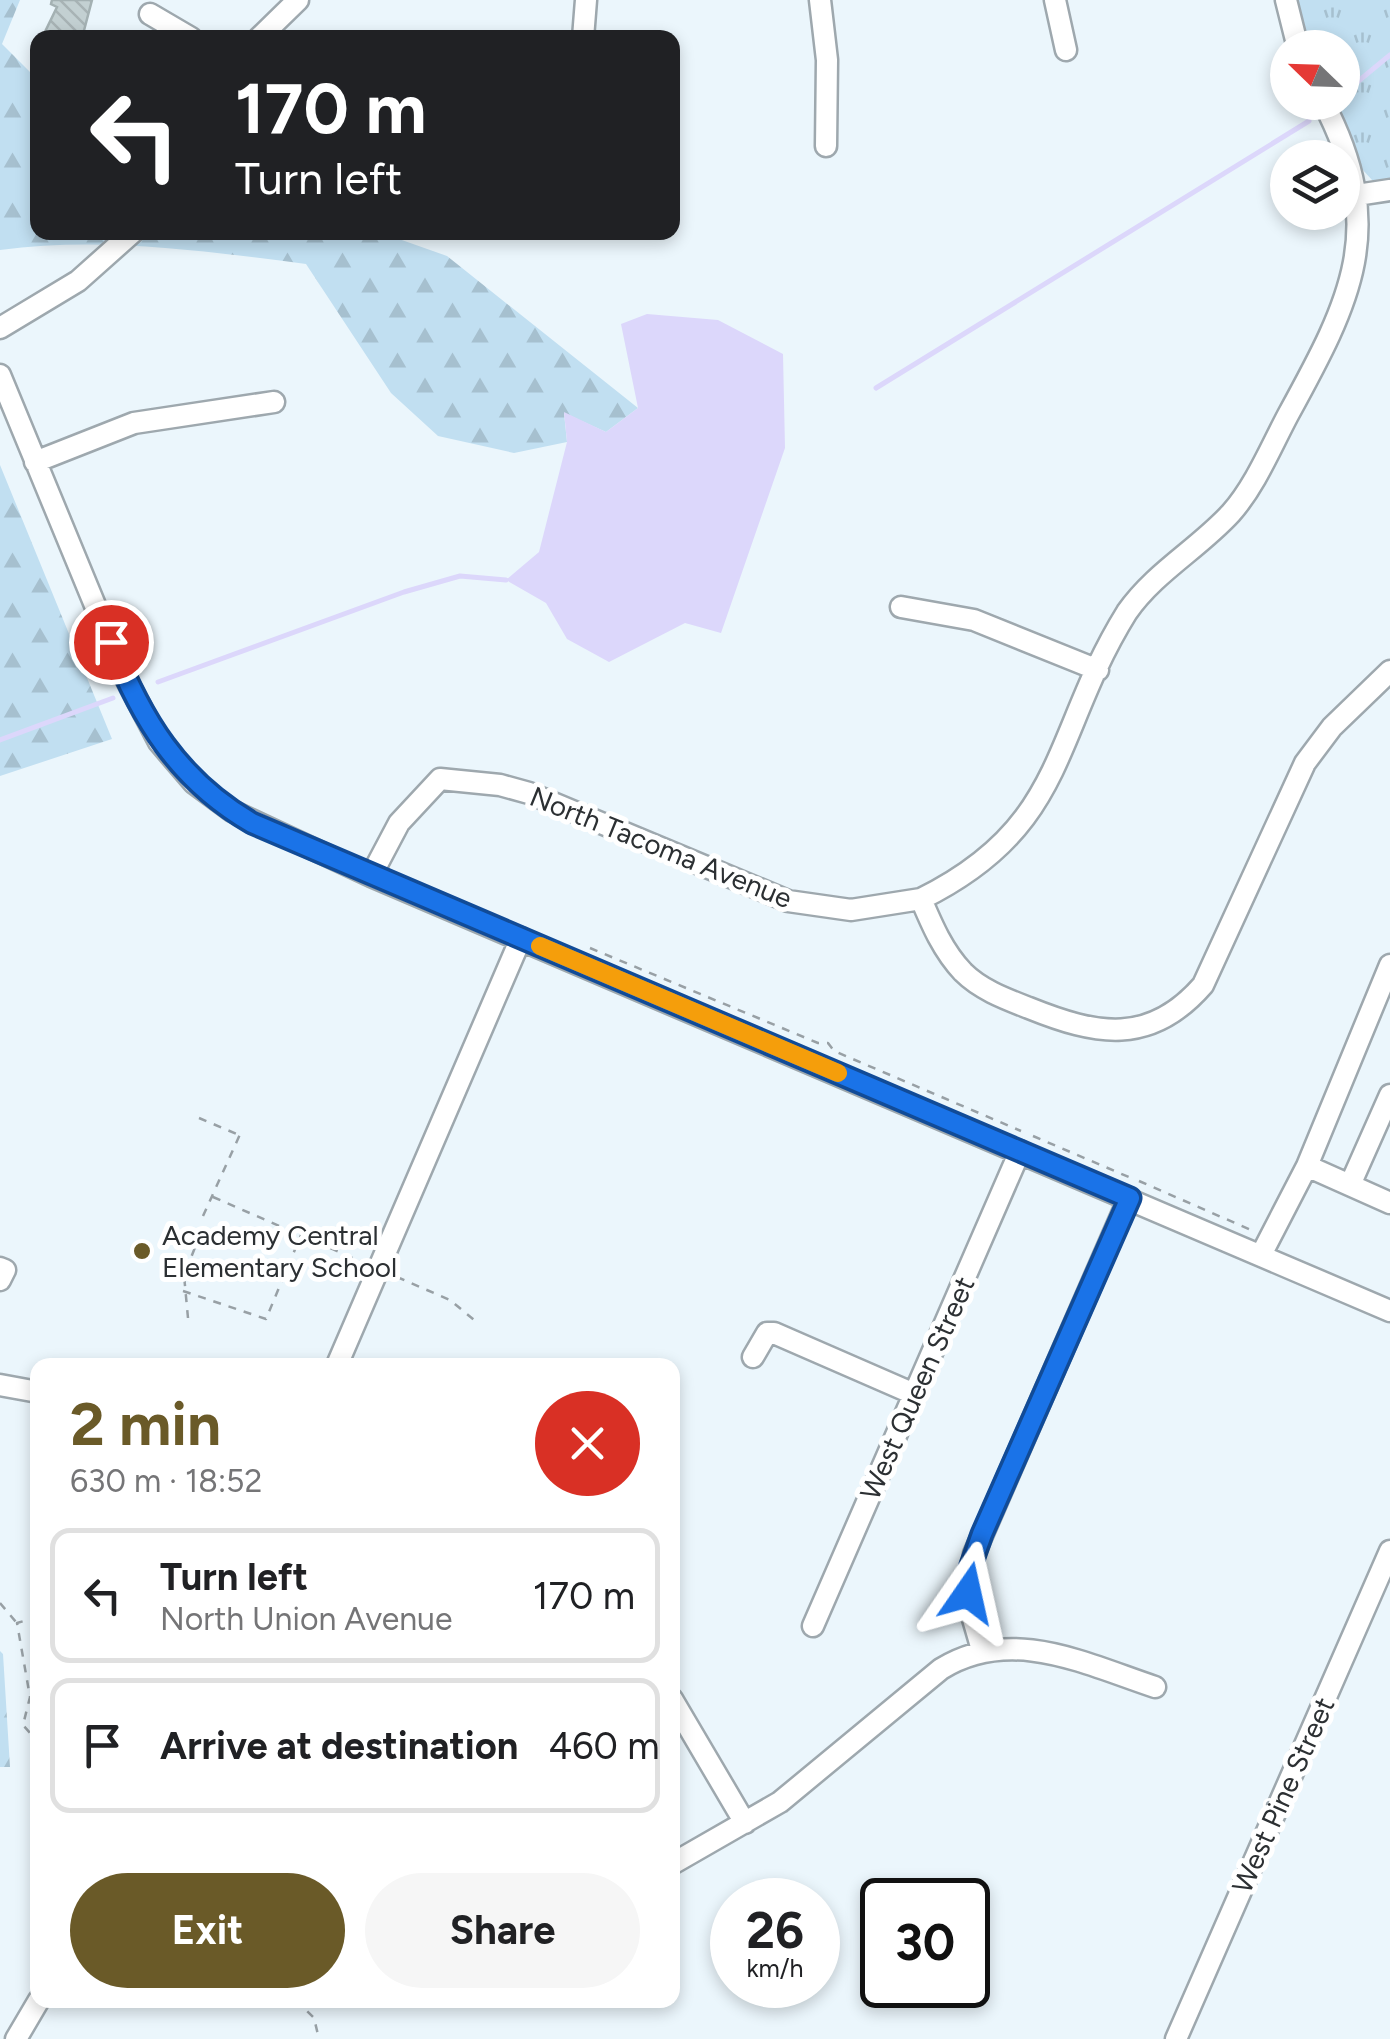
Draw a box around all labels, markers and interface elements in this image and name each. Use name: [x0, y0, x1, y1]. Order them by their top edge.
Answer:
north arrow: [1270, 30, 1360, 120]
map controls: [1270, 30, 1360, 230]
text: 170 m: [235, 66, 427, 151]
icon: left: [70, 70, 200, 200]
button: layers: [1270, 140, 1360, 230]
text: Turn left: [235, 151, 402, 205]
pin: [69, 600, 154, 685]
icon: arrive: [84, 615, 139, 670]
street label: North Tacoma Avenue: [525, 779, 797, 915]
place label: Academy Central Elementary School: [162, 1218, 397, 1284]
marker: Academy Central Elementary School: [131, 1240, 153, 1262]
street label: West Queen Street: [853, 1271, 981, 1505]
text: 2 min: [70, 1388, 221, 1460]
button: close: [535, 1391, 640, 1496]
text: 630 m · 18:52: [70, 1462, 262, 1500]
position arrow: [916, 1541, 1020, 1645]
text: Turn left: [160, 1554, 308, 1600]
icon: left: [75, 1568, 130, 1623]
text: 170 m: [533, 1573, 635, 1619]
text: North Union Avenue: [160, 1600, 452, 1638]
street label: West Pine Street: [1225, 1692, 1341, 1898]
icon: arrive: [75, 1718, 130, 1773]
text: Arrive at destination: [160, 1723, 518, 1769]
text: 460 m: [548, 1723, 660, 1769]
button: Exit: [70, 1873, 345, 1988]
button: Share: [365, 1873, 640, 1988]
speed limit sign: 30: [860, 1878, 990, 2008]
text: 26: [746, 1900, 804, 1961]
text: km/h: [746, 1953, 804, 1983]

